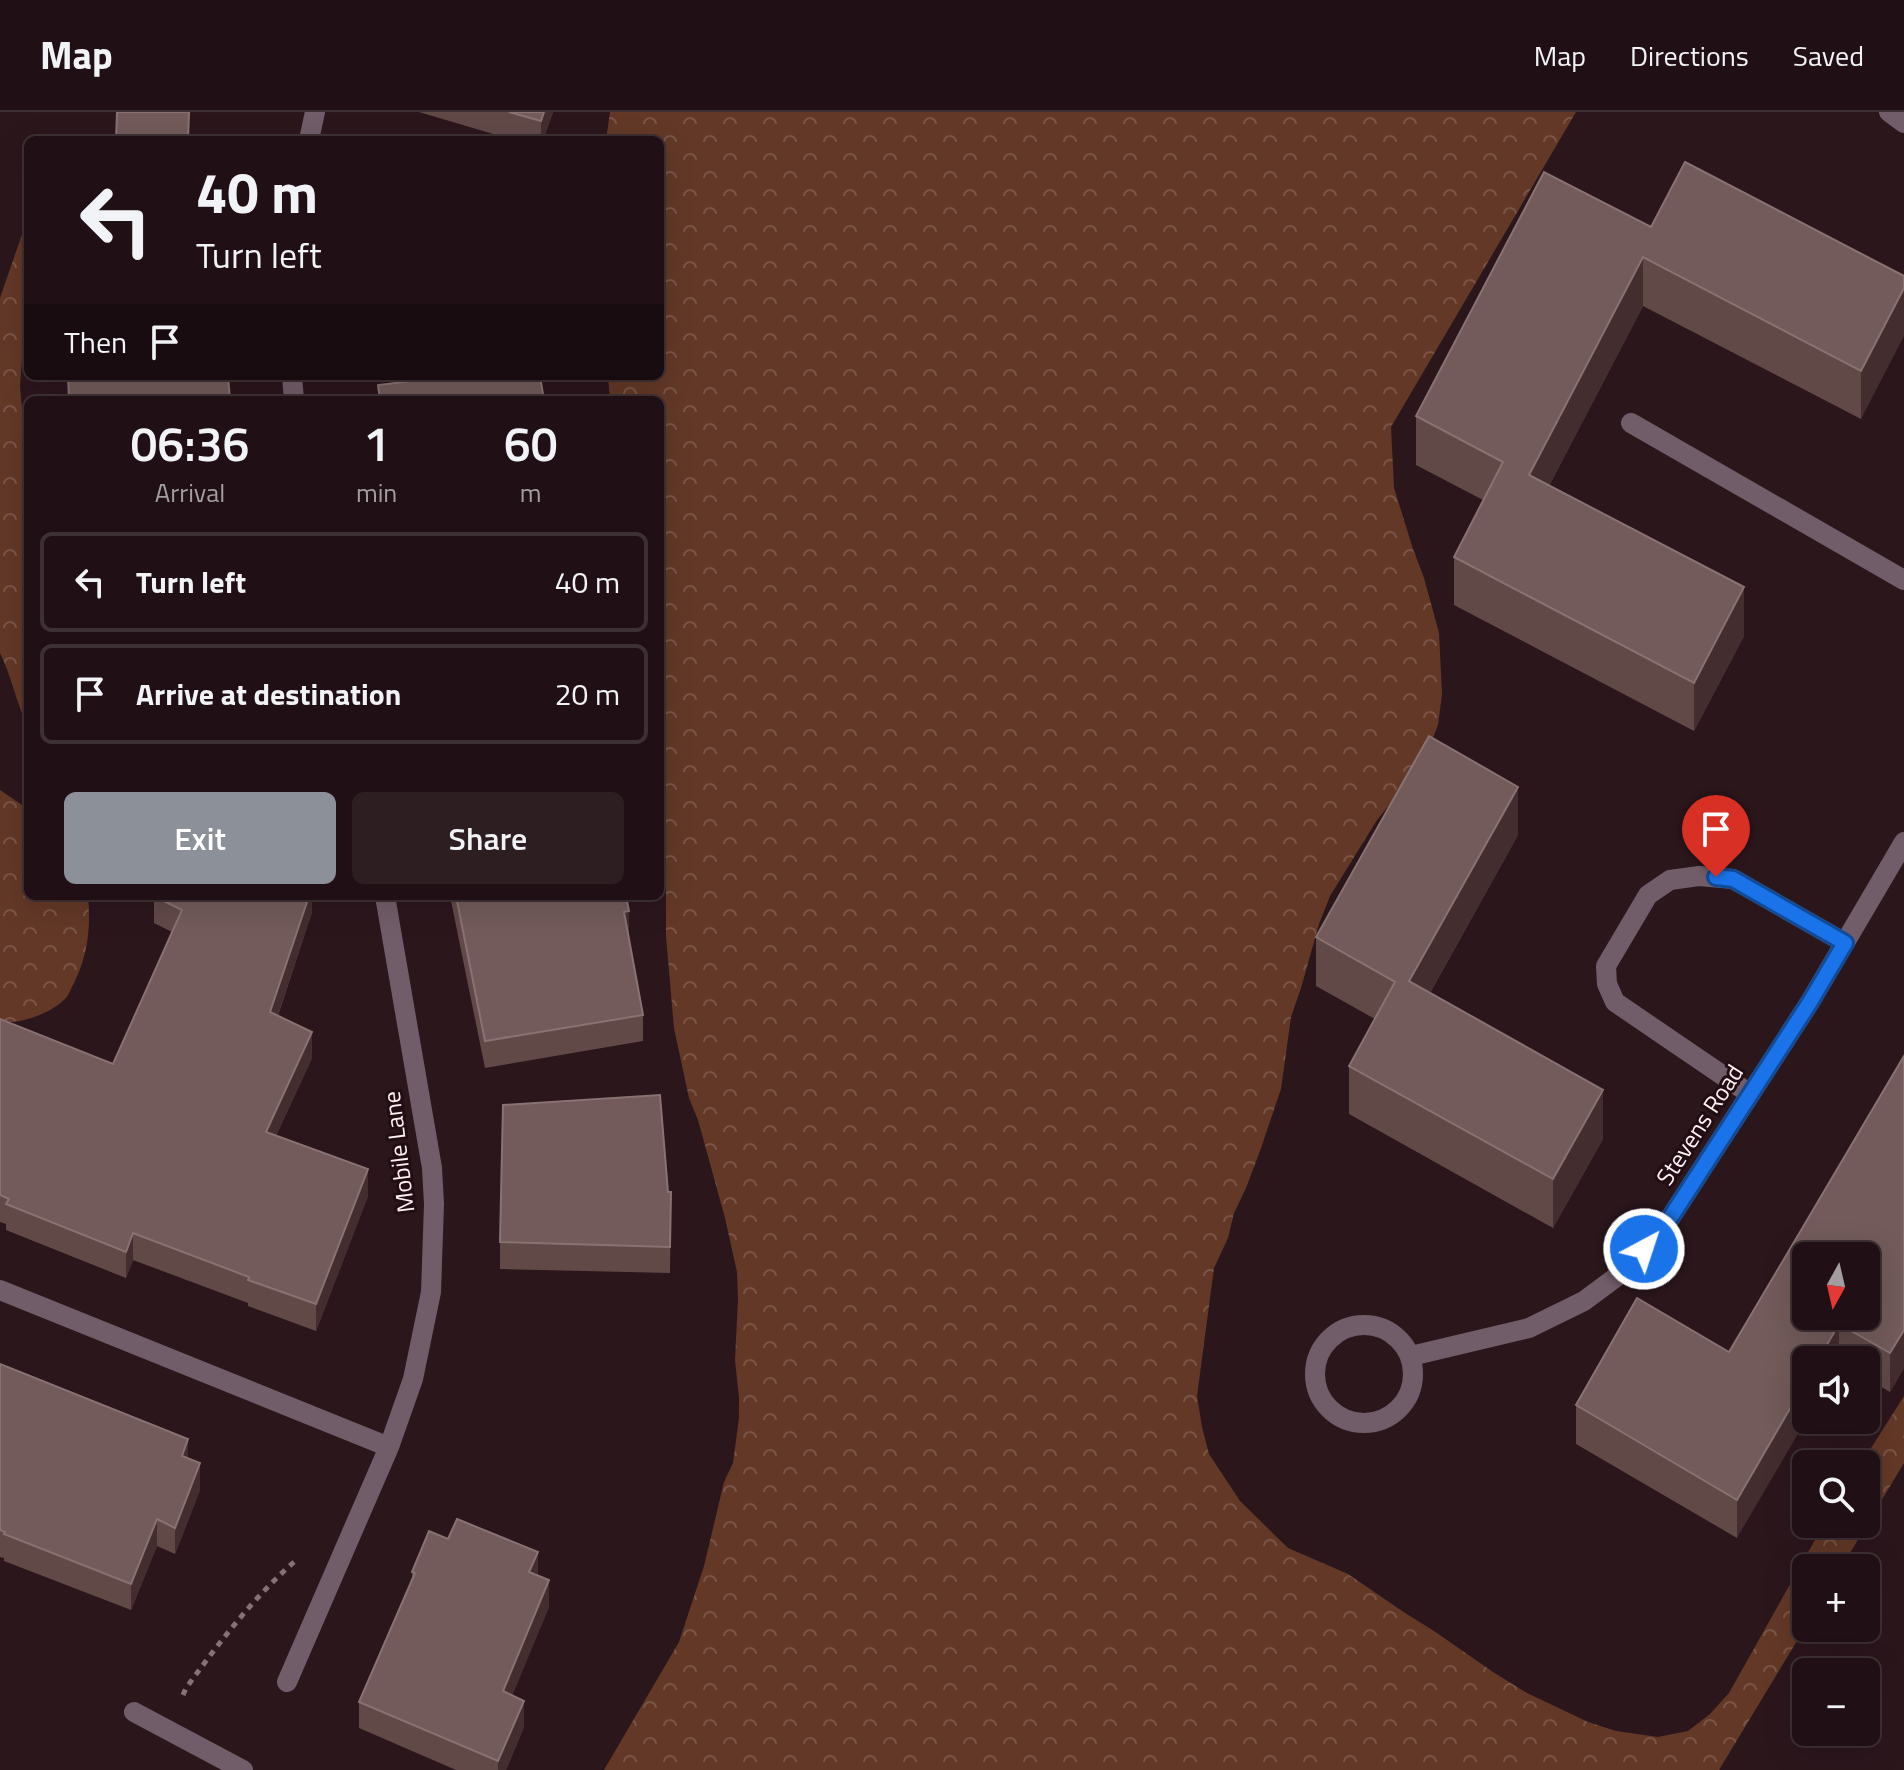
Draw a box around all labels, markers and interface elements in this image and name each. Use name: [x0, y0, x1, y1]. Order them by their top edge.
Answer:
text: Map: [40, 26, 113, 84]
text: Map: [1534, 34, 1586, 77]
text: Directions: [1630, 34, 1749, 77]
text: Saved: [1793, 34, 1864, 77]
text: 40 m: [196, 150, 318, 235]
icon: left: [64, 168, 168, 272]
text: Turn left: [196, 227, 322, 282]
text: Then: [64, 319, 127, 365]
icon: arrive: [143, 320, 187, 364]
text: 06:36: [130, 407, 249, 480]
text: 1: [363, 407, 390, 480]
text: 60: [504, 407, 558, 480]
text: Arrival: [155, 473, 225, 512]
text: min: [356, 473, 397, 512]
text: m: [520, 473, 542, 512]
text: Turn left: [136, 559, 246, 605]
text: 40 m: [555, 559, 620, 605]
icon: left: [68, 560, 112, 604]
text: Arrive at destination: [136, 671, 401, 717]
text: 20 m: [555, 671, 620, 717]
icon: arrive: [68, 672, 112, 716]
button: Exit: [64, 792, 336, 884]
button: Share: [352, 792, 624, 884]
pin: [1682, 795, 1750, 877]
icon: arrive: [1694, 807, 1738, 851]
street label: Stevens Road: [1647, 1057, 1752, 1192]
street label: Mobile Lane: [373, 1089, 423, 1215]
position arrow: [1602, 1207, 1686, 1291]
north arrow: [1792, 1242, 1880, 1330]
map controls: [1792, 1242, 1880, 1746]
button: sound: [1792, 1346, 1880, 1434]
button: search: [1792, 1450, 1880, 1538]
button: +: [1792, 1554, 1880, 1642]
button: −: [1792, 1658, 1880, 1746]

